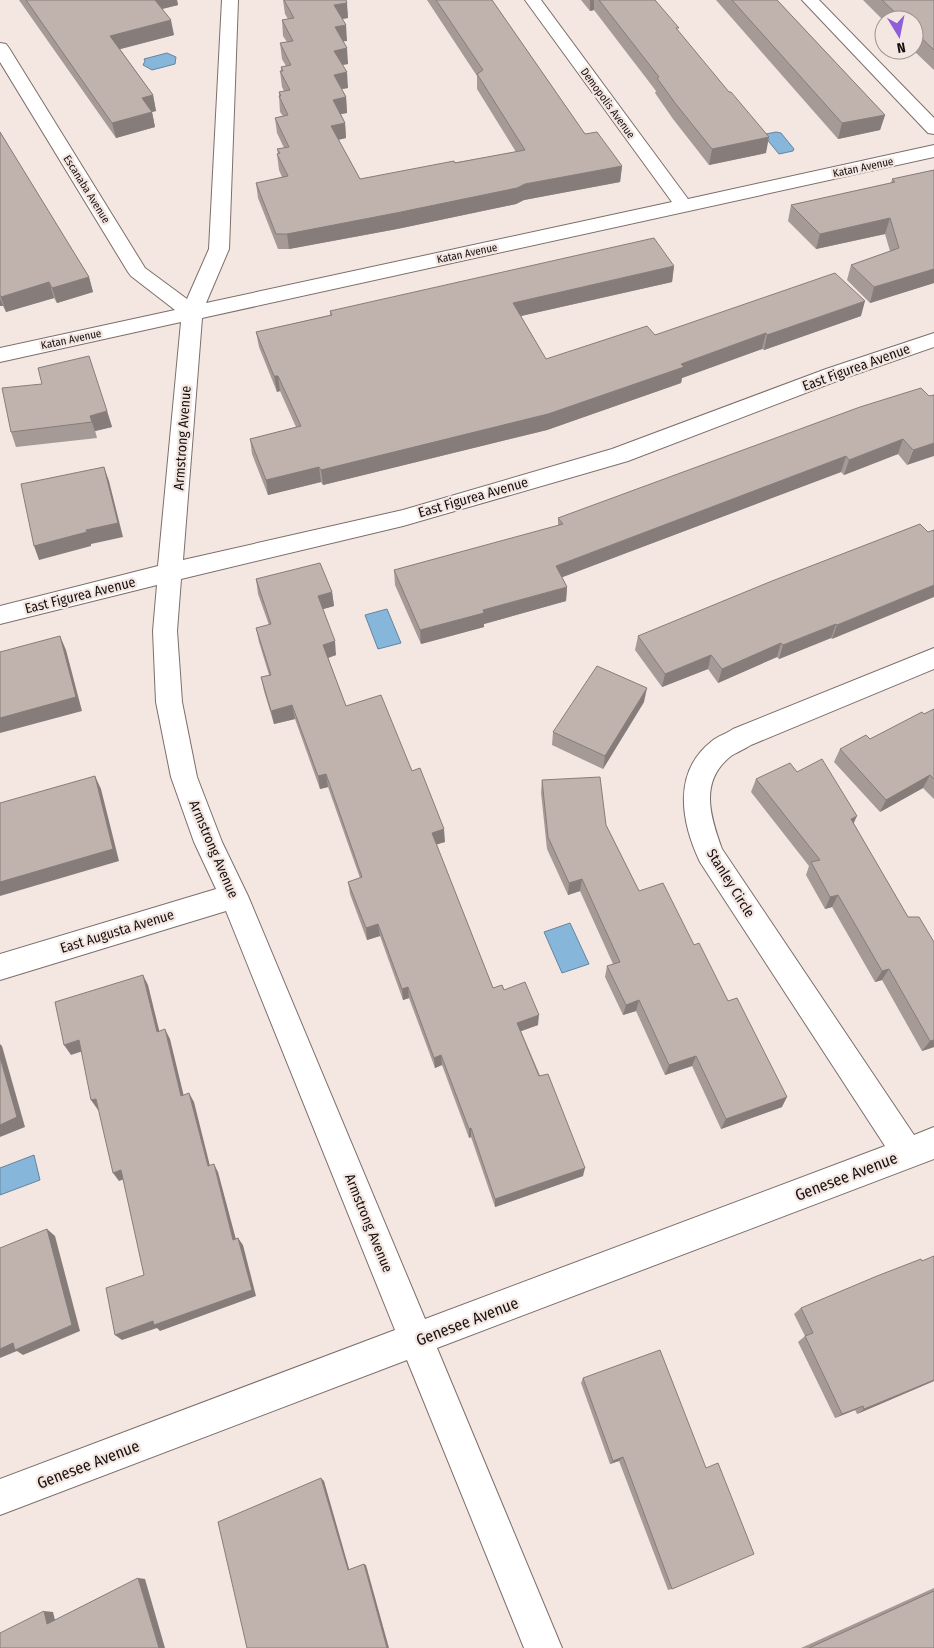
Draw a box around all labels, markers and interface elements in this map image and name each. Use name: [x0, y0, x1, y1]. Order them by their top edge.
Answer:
north arrow: [874, 10, 924, 60]
text: N: [896, 38, 907, 56]
street label: Demopolis Avenue: [578, 66, 637, 141]
street label: Escanaba Avenue: [60, 153, 113, 226]
street label: Katan Avenue: [832, 155, 895, 180]
street label: Katan Avenue: [436, 241, 499, 266]
street label: Katan Avenue: [40, 327, 103, 352]
street label: East Figurea Avenue: [800, 340, 912, 395]
street label: Armstrong Avenue: [170, 385, 195, 491]
street label: East Figurea Avenue: [416, 474, 530, 521]
street label: East Figurea Avenue: [23, 573, 137, 617]
street label: Armstrong Avenue: [185, 798, 242, 901]
street label: Stanley Circle: [703, 846, 758, 921]
street label: East Augusta Avenue: [58, 906, 176, 957]
street label: Genesee Avenue: [792, 1148, 900, 1205]
street label: Armstrong Avenue: [341, 1171, 396, 1275]
street label: Genesee Avenue: [413, 1293, 521, 1350]
street label: Genesee Avenue: [34, 1436, 142, 1493]

